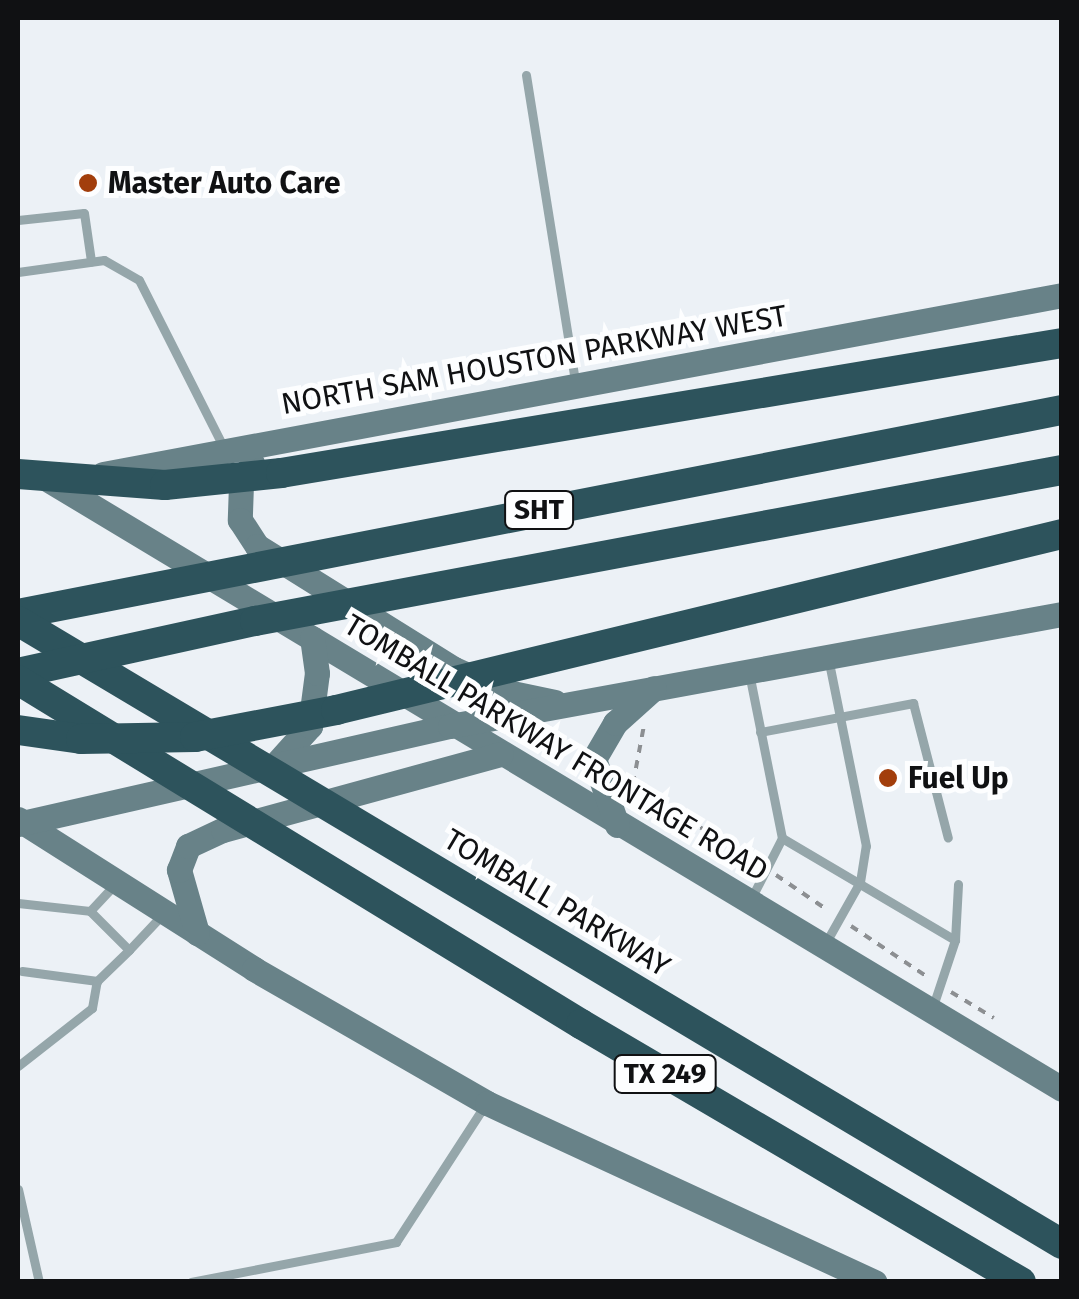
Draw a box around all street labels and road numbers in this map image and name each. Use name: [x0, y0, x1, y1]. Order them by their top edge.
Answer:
street label: NORTH SAM HOUSTON PARKWAY WEST: [278, 298, 790, 422]
road number: SHT: [504, 487, 574, 533]
street label: TOMBALL PARKWAY FRONTAGE ROAD: [338, 607, 774, 889]
street label: TOMBALL PARKWAY: [438, 821, 676, 985]
road number: TX 249: [612, 1051, 718, 1097]

